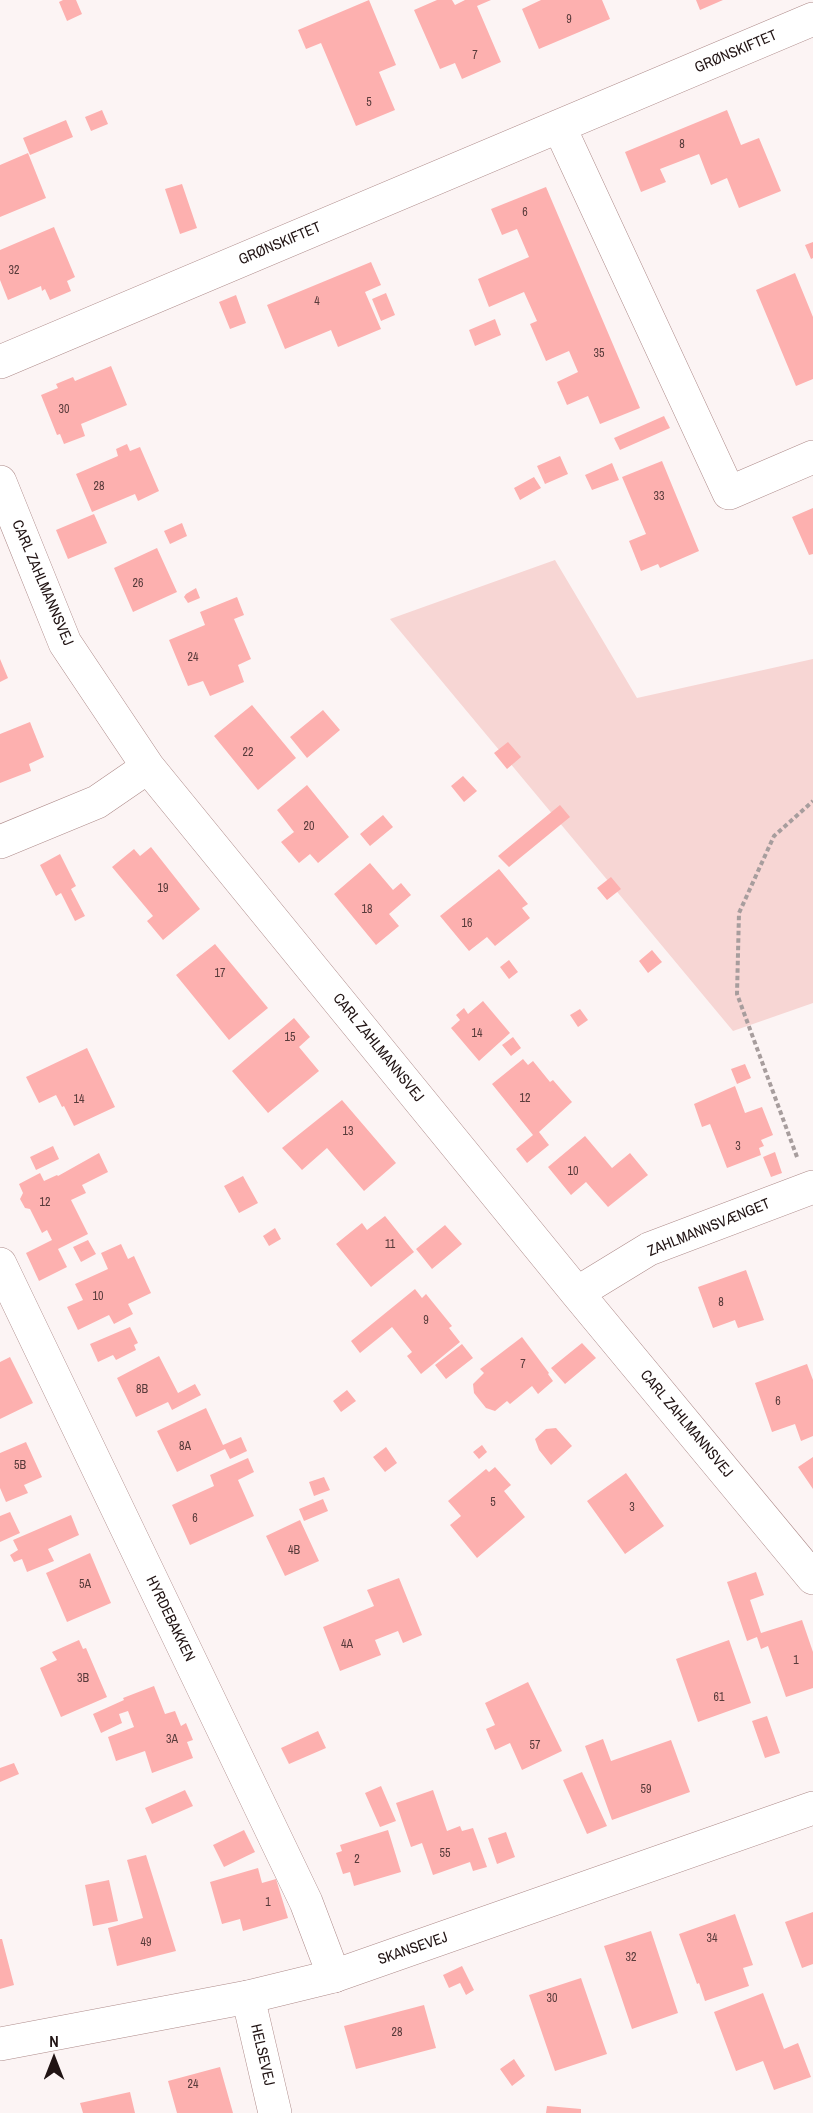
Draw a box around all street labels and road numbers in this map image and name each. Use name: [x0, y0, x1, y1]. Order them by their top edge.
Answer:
street label: GRØNSKIFTET: [692, 27, 780, 77]
street label: GRØNSKIFTET: [236, 219, 324, 269]
street label: CARL ZAHLMANNSVEJ: [7, 518, 77, 648]
street label: CARL ZAHLMANNSVEJ: [329, 990, 427, 1106]
street label: ZAHLMANNSVÆNGET: [645, 1195, 773, 1261]
street label: CARL ZAHLMANNSVEJ: [636, 1367, 736, 1481]
street label: HYRDEBAKKEN: [142, 1573, 198, 1665]
street label: SKANSEVEJ: [376, 1929, 450, 1969]
street label: HELSEVEJ: [246, 2022, 278, 2088]

